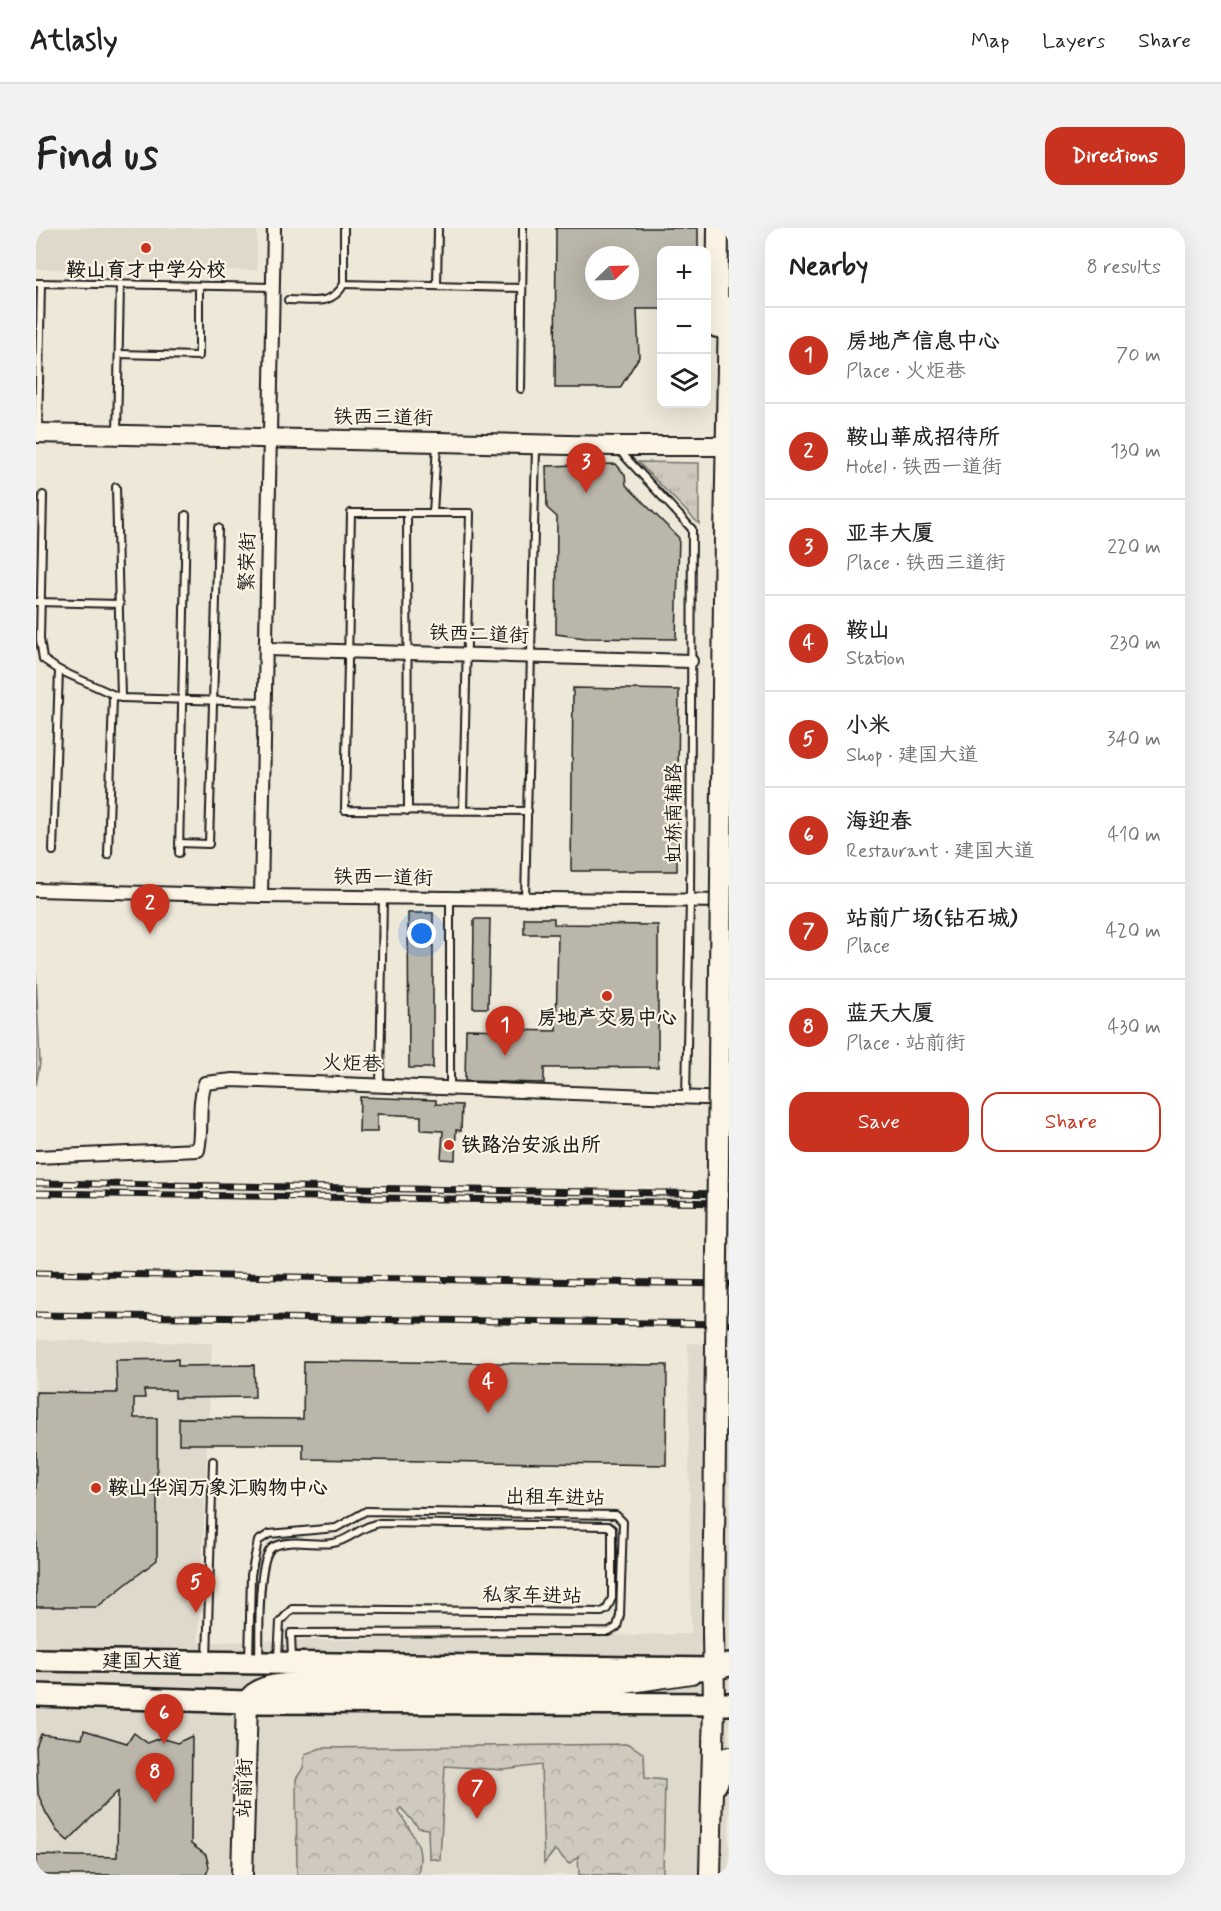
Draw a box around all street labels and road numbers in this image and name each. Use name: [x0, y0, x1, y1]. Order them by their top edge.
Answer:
street label: 铁西三道街: [333, 404, 433, 432]
street label: 繁荣街: [234, 532, 262, 592]
street label: 铁西二道街: [429, 620, 529, 650]
street label: 虹桥南辅路: [661, 762, 688, 863]
street label: 铁西一道街: [333, 864, 433, 892]
street label: 火炬巷: [322, 1049, 383, 1079]
street label: 出租车进站: [505, 1484, 605, 1512]
street label: 私家车进站: [482, 1582, 582, 1610]
street label: 建国大道: [102, 1648, 182, 1676]
street label: 站前街: [231, 1758, 259, 1818]

